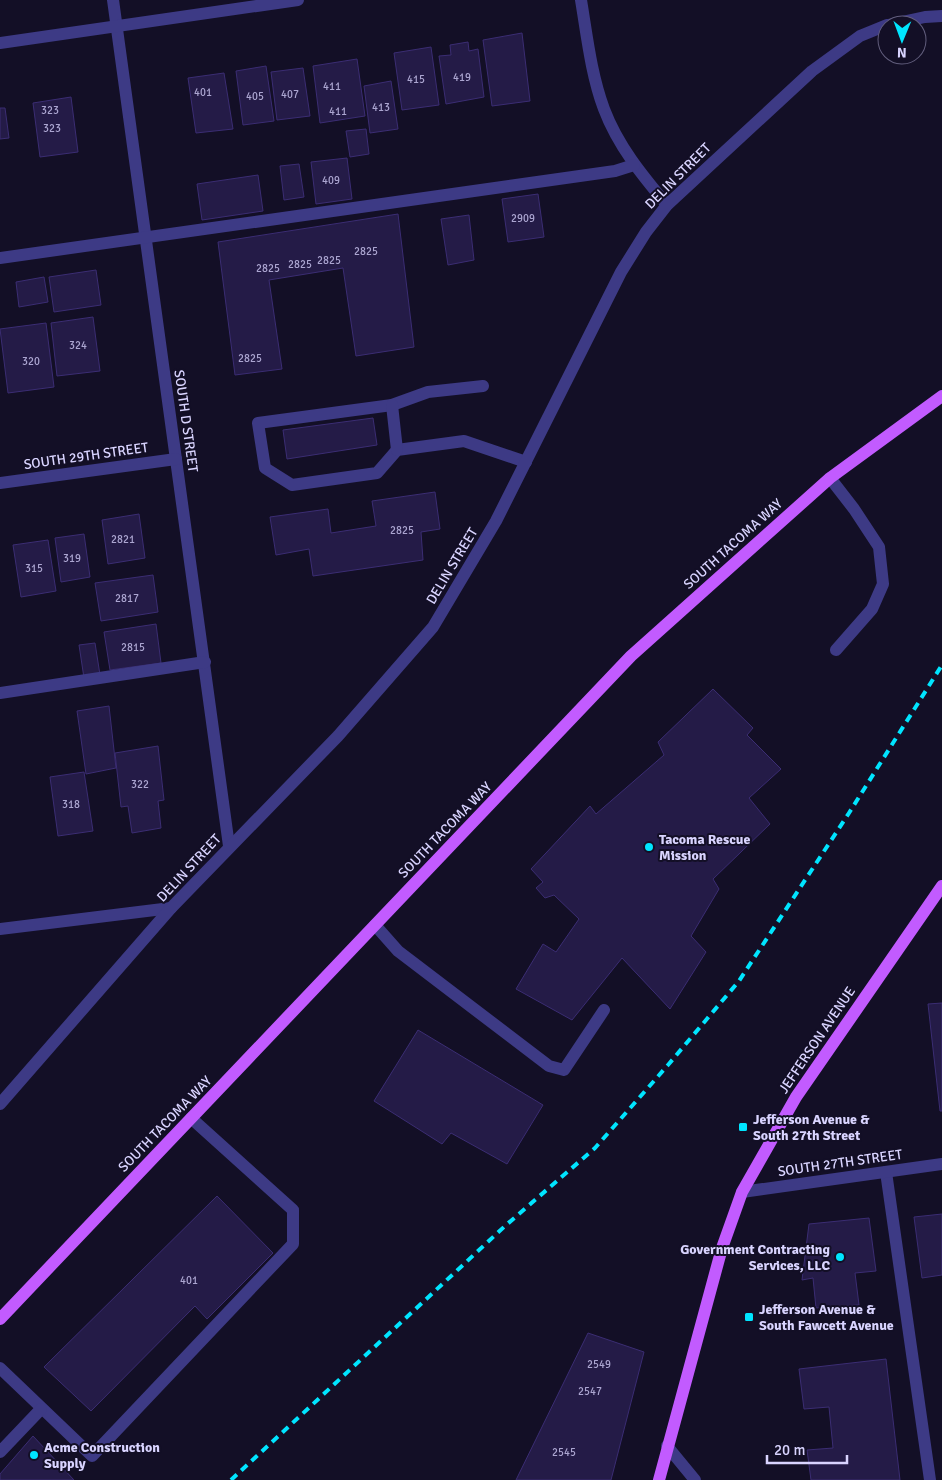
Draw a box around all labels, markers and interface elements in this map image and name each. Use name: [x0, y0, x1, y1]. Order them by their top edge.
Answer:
north arrow: [877, 15, 927, 65]
text: N: [897, 44, 907, 61]
house number: 419: [453, 71, 471, 84]
house number: 415: [407, 73, 425, 86]
house number: 411: [323, 80, 341, 93]
house number: 401: [194, 86, 212, 99]
house number: 407: [281, 88, 299, 101]
house number: 405: [246, 90, 264, 103]
house number: 413: [372, 101, 390, 114]
house number: 323: [41, 104, 59, 117]
house number: 411: [329, 105, 347, 118]
house number: 323: [43, 122, 61, 135]
street label: DELIN STREET: [641, 139, 715, 213]
house number: 409: [322, 174, 340, 187]
house number: 2909: [511, 212, 535, 225]
house number: 2825: [354, 245, 378, 258]
house number: 2825: [317, 254, 341, 267]
house number: 2825: [288, 258, 312, 271]
house number: 2825: [256, 262, 280, 275]
house number: 324: [69, 339, 87, 352]
house number: 2825: [238, 352, 262, 365]
house number: 320: [22, 355, 40, 368]
street label: SOUTH D STREET: [170, 369, 202, 473]
street label: SOUTH 29TH STREET: [23, 439, 150, 473]
street label: SOUTH TACOMA WAY: [680, 495, 786, 593]
house number: 2825: [390, 524, 414, 537]
street label: DELIN STREET: [422, 525, 482, 607]
house number: 2821: [111, 533, 135, 546]
house number: 319: [63, 552, 81, 565]
house number: 315: [25, 562, 43, 575]
house number: 2817: [115, 592, 139, 605]
house number: 2815: [121, 641, 145, 654]
house number: 322: [131, 778, 149, 791]
street label: SOUTH TACOMA WAY: [395, 778, 495, 882]
house number: 318: [62, 798, 80, 811]
street label: DELIN STREET: [153, 831, 225, 905]
place label: Tacoma Rescue Mission: [659, 831, 751, 864]
marker: Tacoma Rescue Mission: [643, 841, 655, 853]
street label: JEFFERSON AVENUE: [775, 983, 859, 1097]
street label: SOUTH TACOMA WAY: [115, 1072, 215, 1176]
place label: Jefferson Avenue & South 27th Street: [753, 1111, 870, 1144]
marker: Jefferson Avenue & South 27th Street: [737, 1121, 749, 1133]
street label: SOUTH 27TH STREET: [777, 1146, 904, 1180]
place label: Government Contracting Services, LLC: [680, 1241, 830, 1274]
marker: Government Contracting Services, LLC: [834, 1251, 846, 1263]
house number: 401: [180, 1274, 198, 1287]
place label: Jefferson Avenue & South Fawcett Avenue: [759, 1301, 894, 1334]
marker: Jefferson Avenue & South Fawcett Avenue: [743, 1311, 755, 1323]
house number: 2549: [587, 1358, 611, 1371]
house number: 2547: [578, 1385, 602, 1398]
scale bar: [767, 1432, 847, 1464]
place label: Acme Construction Supply: [44, 1439, 160, 1472]
text: 20 m: [774, 1441, 805, 1459]
house number: 2545: [552, 1446, 576, 1459]
marker: Acme Construction Supply: [28, 1449, 40, 1461]

